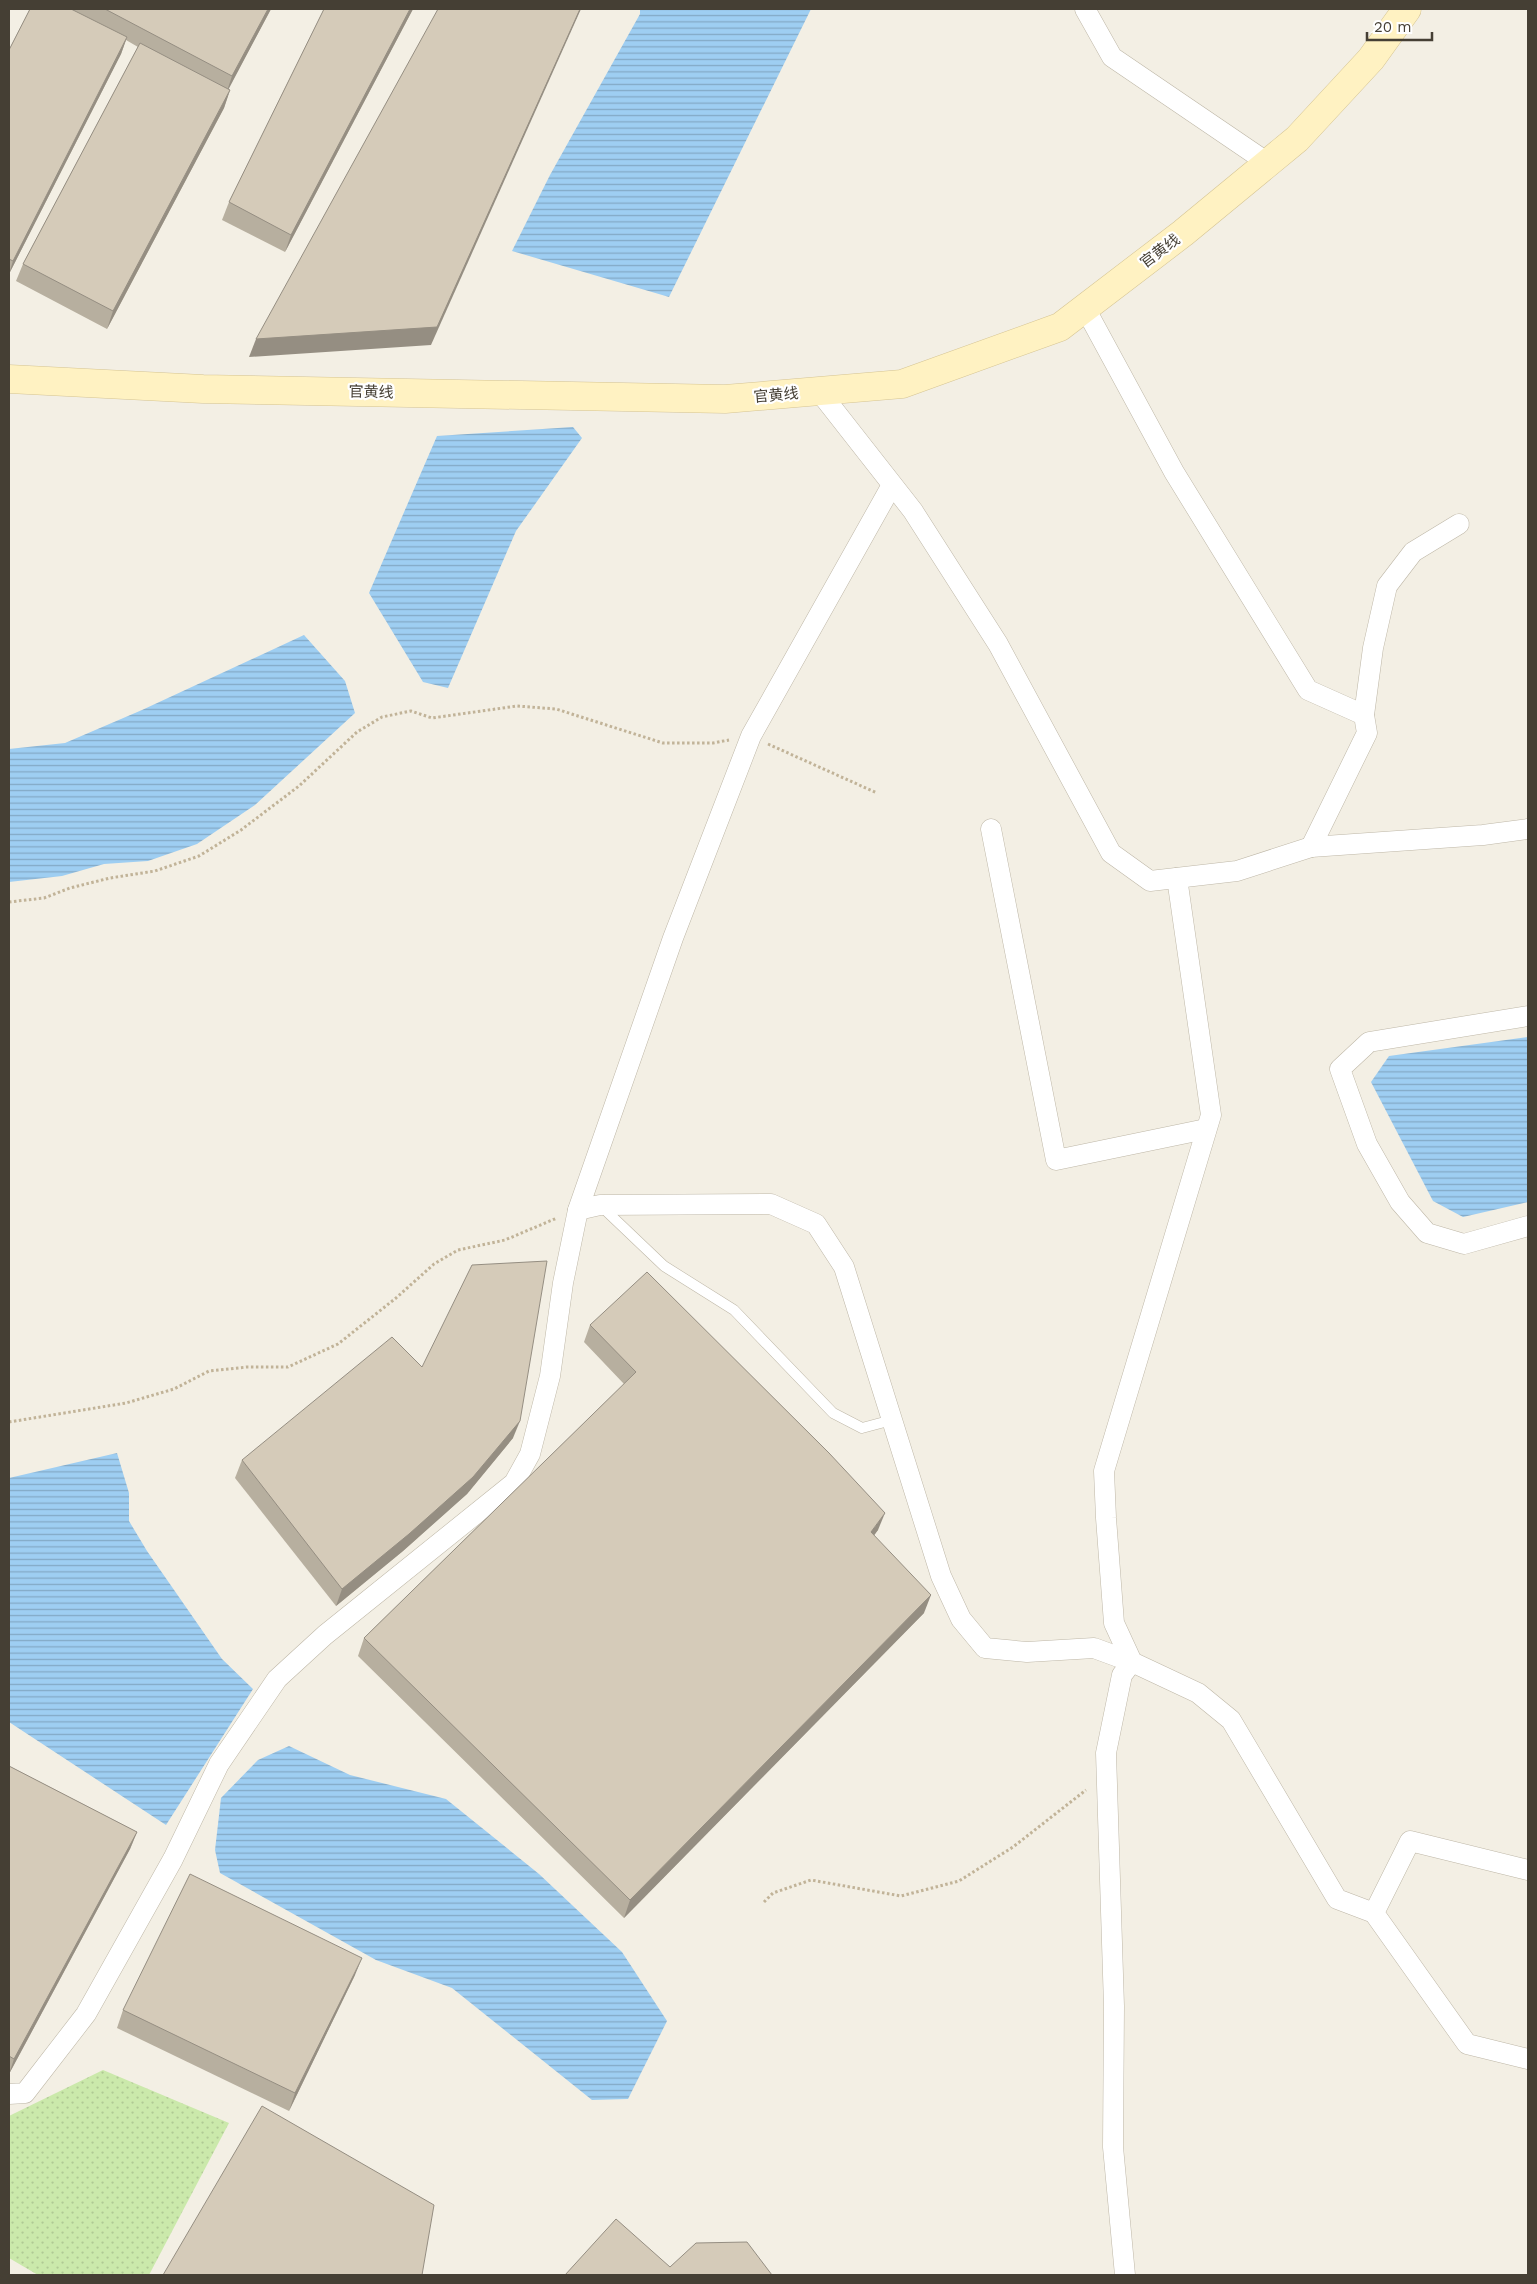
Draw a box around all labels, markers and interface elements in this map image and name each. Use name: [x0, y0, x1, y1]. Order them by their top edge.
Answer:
scale bar: [1367, 10, 1432, 42]
text: 20 m: [1374, 18, 1412, 36]
street label: 官黄线: [1137, 230, 1183, 272]
street label: 官黄线: [348, 383, 394, 401]
street label: 官黄线: [753, 384, 799, 406]

